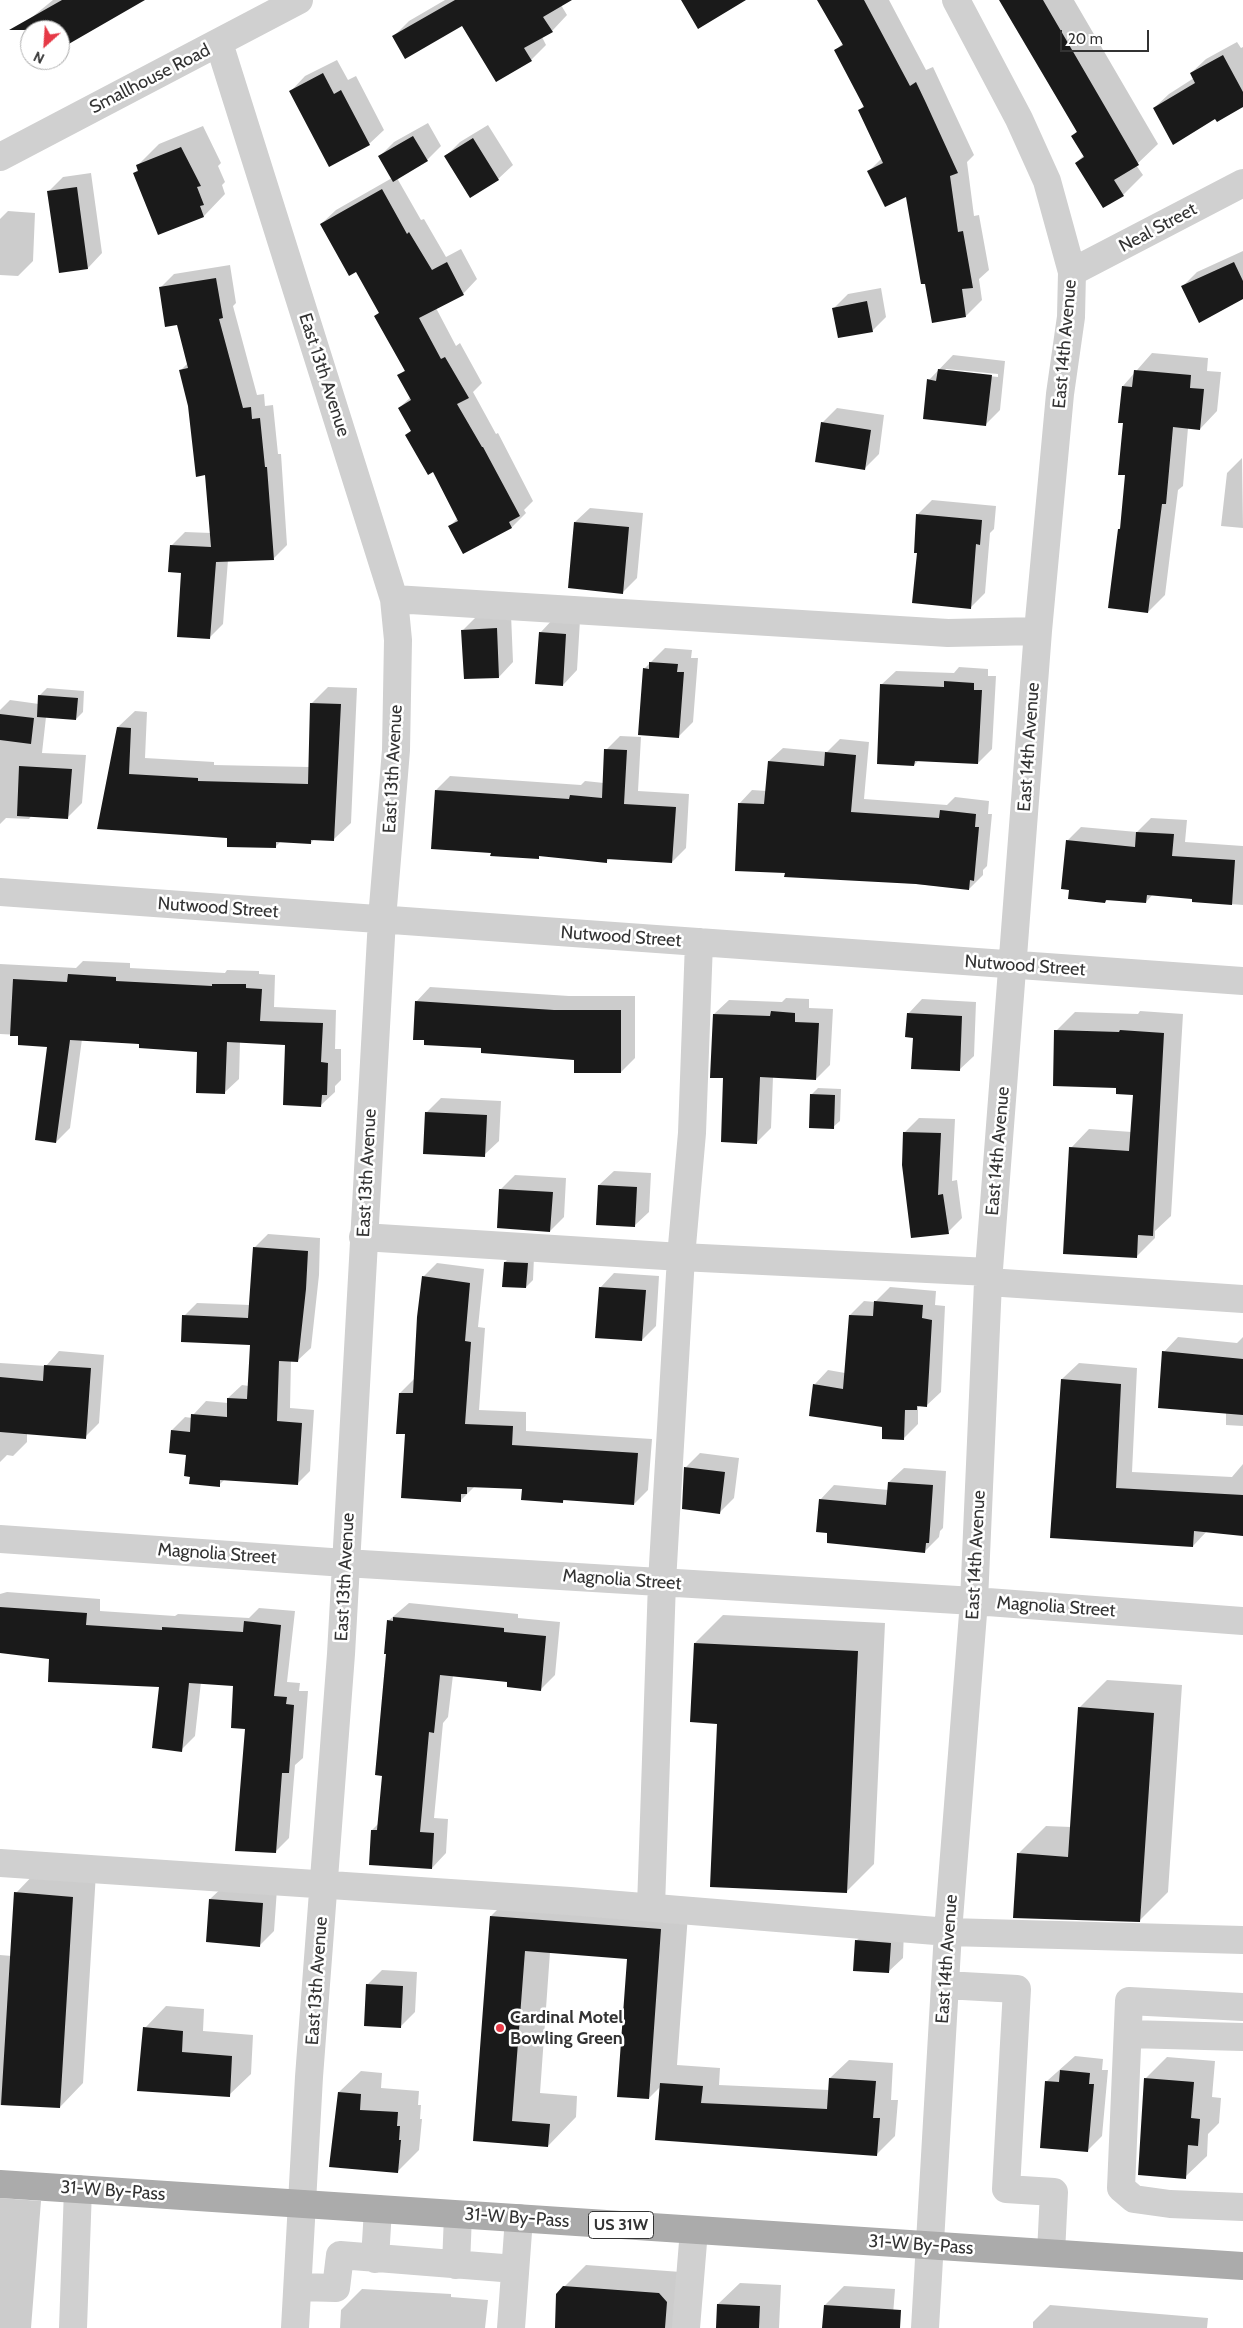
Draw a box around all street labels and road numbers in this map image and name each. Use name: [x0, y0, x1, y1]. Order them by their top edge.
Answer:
street label: Smallhouse Road: [86, 39, 214, 119]
street label: Neal Street: [1115, 199, 1201, 257]
street label: East 14th Avenue: [1049, 279, 1081, 409]
street label: East 13th Avenue: [294, 310, 354, 440]
street label: East 14th Avenue: [1014, 682, 1044, 812]
street label: East 13th Avenue: [379, 704, 407, 834]
street label: Nutwood Street: [157, 893, 279, 923]
street label: Nutwood Street: [560, 922, 682, 952]
street label: Nutwood Street: [964, 951, 1086, 981]
street label: East 14th Avenue: [982, 1086, 1014, 1216]
street label: East 13th Avenue: [353, 1108, 381, 1238]
street label: East 14th Avenue: [962, 1490, 990, 1620]
street label: East 13th Avenue: [331, 1512, 359, 1642]
street label: Magnolia Street: [157, 1539, 277, 1569]
street label: Magnolia Street: [562, 1565, 682, 1595]
street label: Magnolia Street: [996, 1592, 1116, 1622]
street label: East 14th Avenue: [932, 1894, 962, 2024]
street label: East 13th Avenue: [302, 1916, 332, 2046]
street label: 31-W By-Pass: [60, 2177, 166, 2205]
street label: 31-W By-Pass: [464, 2204, 570, 2232]
road number: US 31W: [588, 2212, 654, 2238]
street label: 31-W By-Pass: [868, 2231, 974, 2259]

